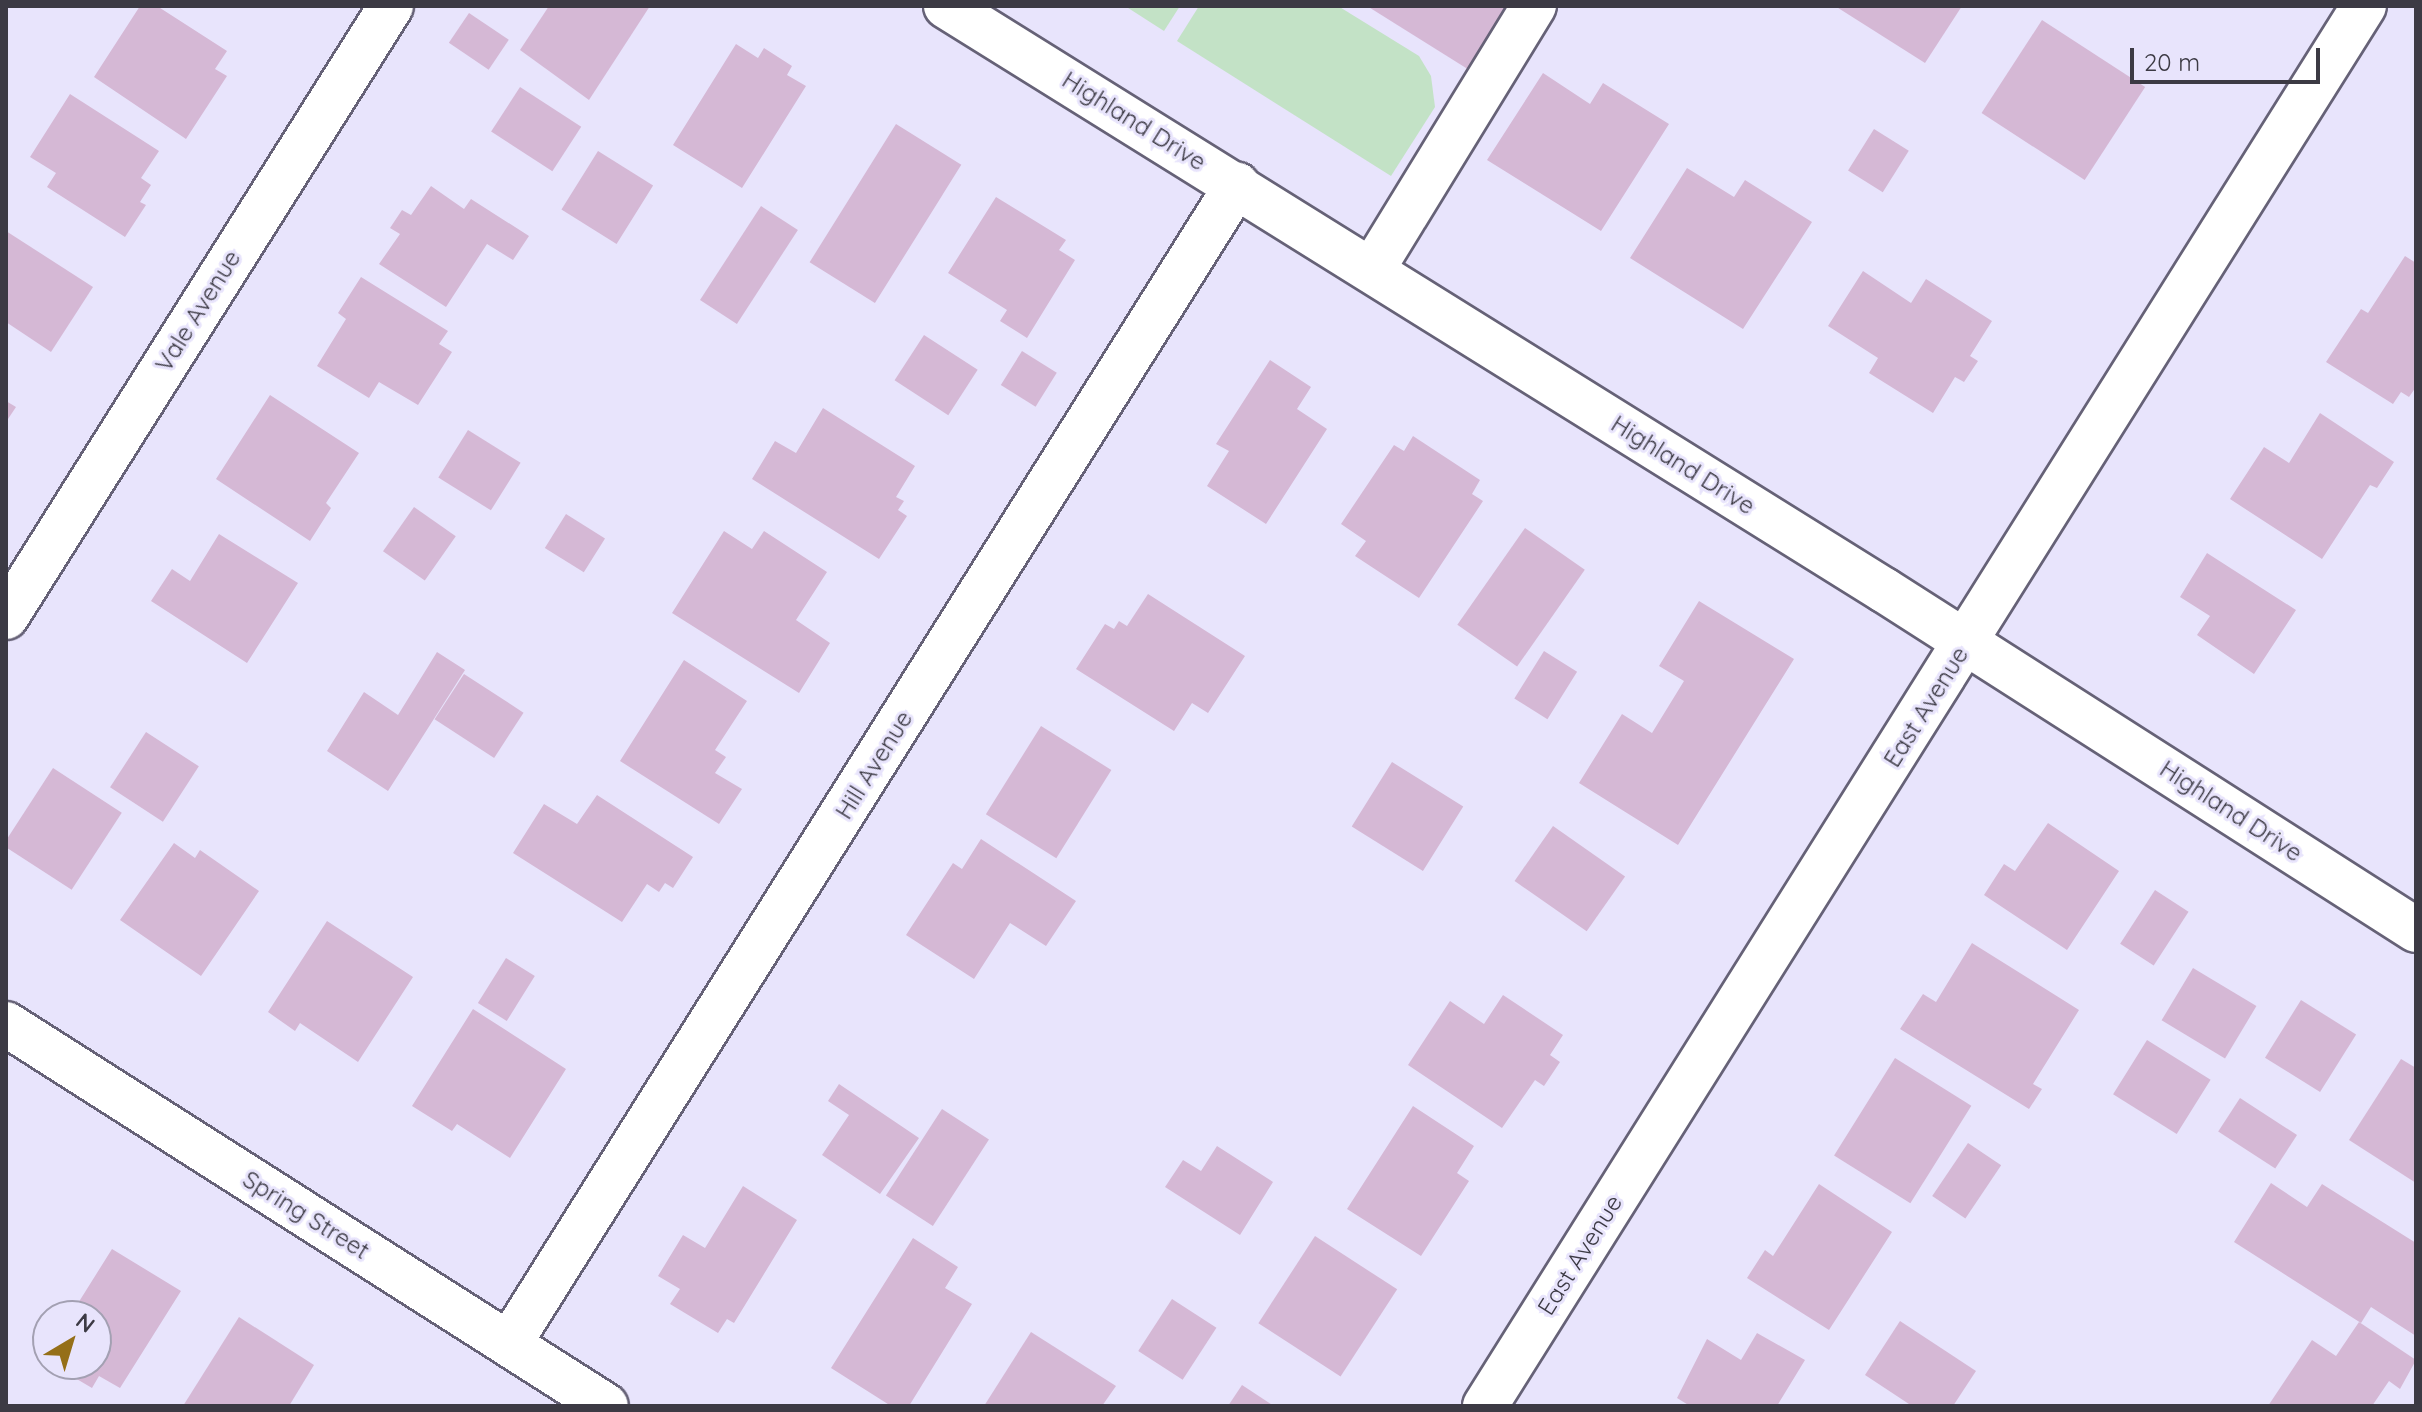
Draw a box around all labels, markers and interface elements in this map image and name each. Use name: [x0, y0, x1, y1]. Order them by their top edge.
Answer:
scale bar: [2134, 32, 2324, 82]
text: 20 m: [2144, 47, 2200, 77]
street label: Highland Drive: [1057, 65, 1211, 177]
street label: Vale Avenue: [149, 245, 247, 377]
street label: Highland Drive: [1606, 409, 1760, 521]
street label: East Avenue: [1878, 642, 1974, 772]
street label: Hill Avenue: [829, 706, 919, 824]
street label: Highland Drive: [2154, 754, 2308, 868]
street label: Spring Street: [238, 1165, 374, 1265]
street label: East Avenue: [1532, 1190, 1628, 1320]
north arrow: [32, 1300, 112, 1380]
text: N: [71, 1307, 101, 1339]

